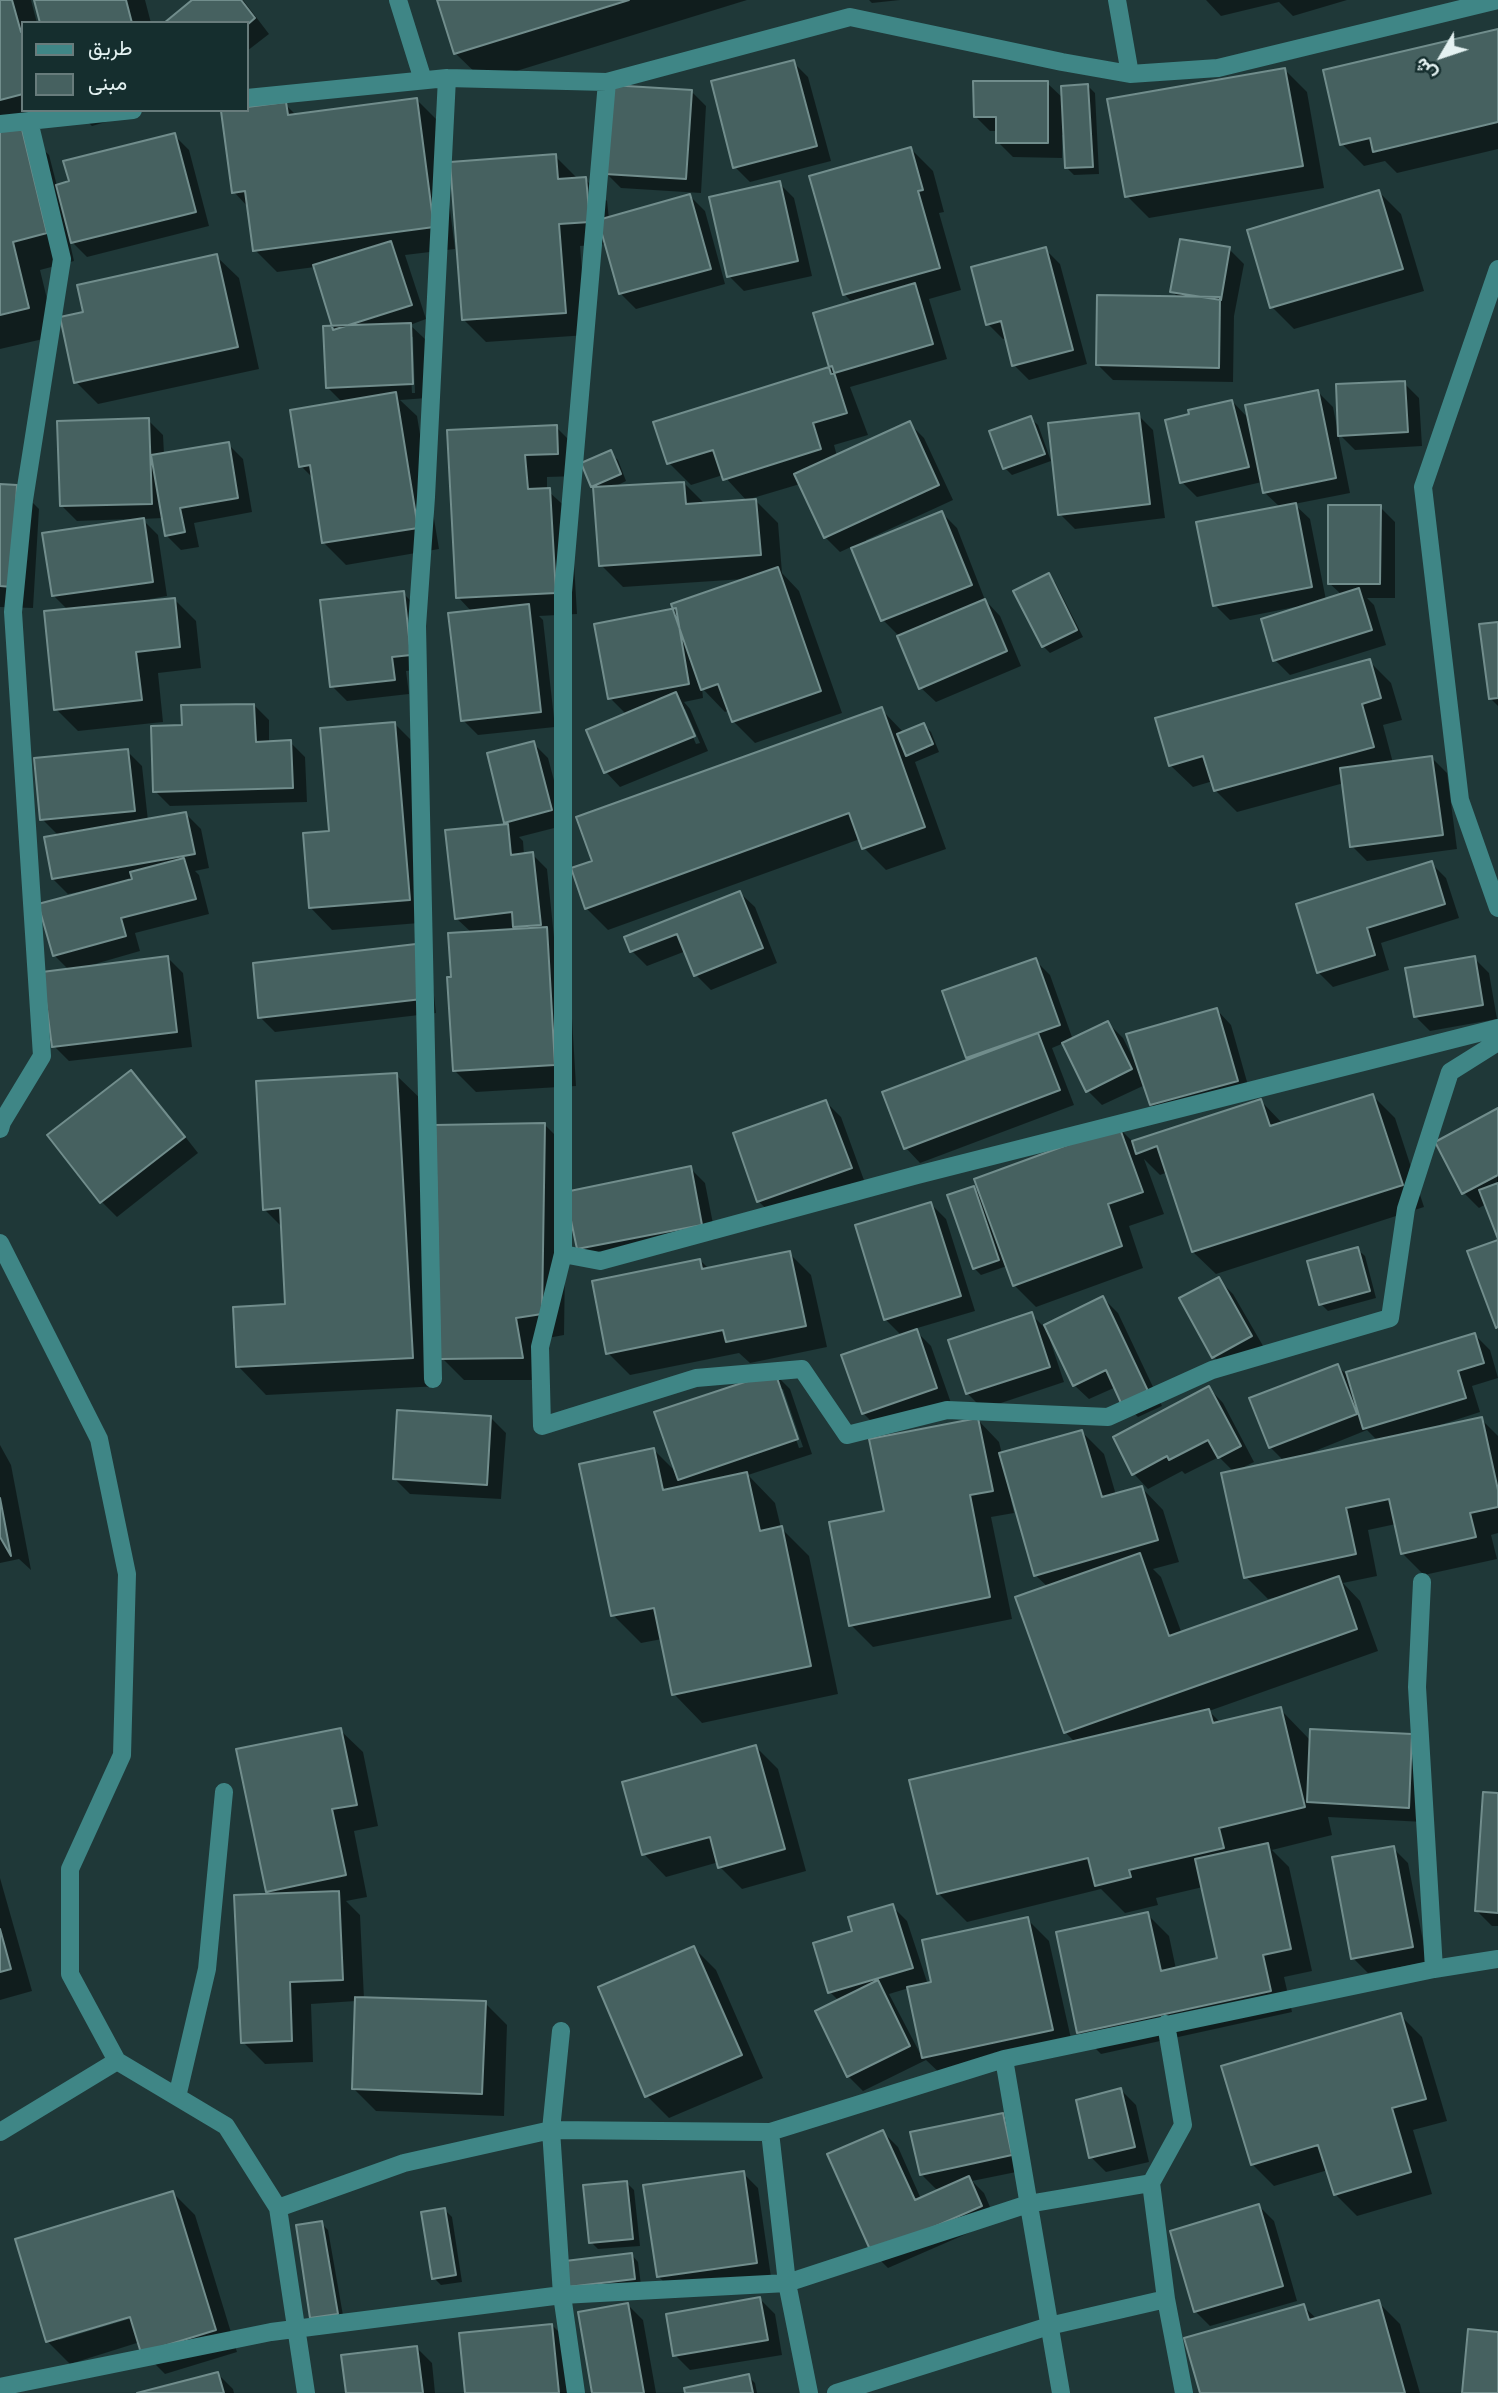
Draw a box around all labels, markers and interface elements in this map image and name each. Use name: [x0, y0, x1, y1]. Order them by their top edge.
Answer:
legend: [21, 21, 248, 112]
north arrow: [1407, 21, 1477, 91]
text: طريق: [88, 35, 133, 60]
text: ش: [1409, 53, 1441, 86]
text: مبنى: [88, 70, 127, 95]

